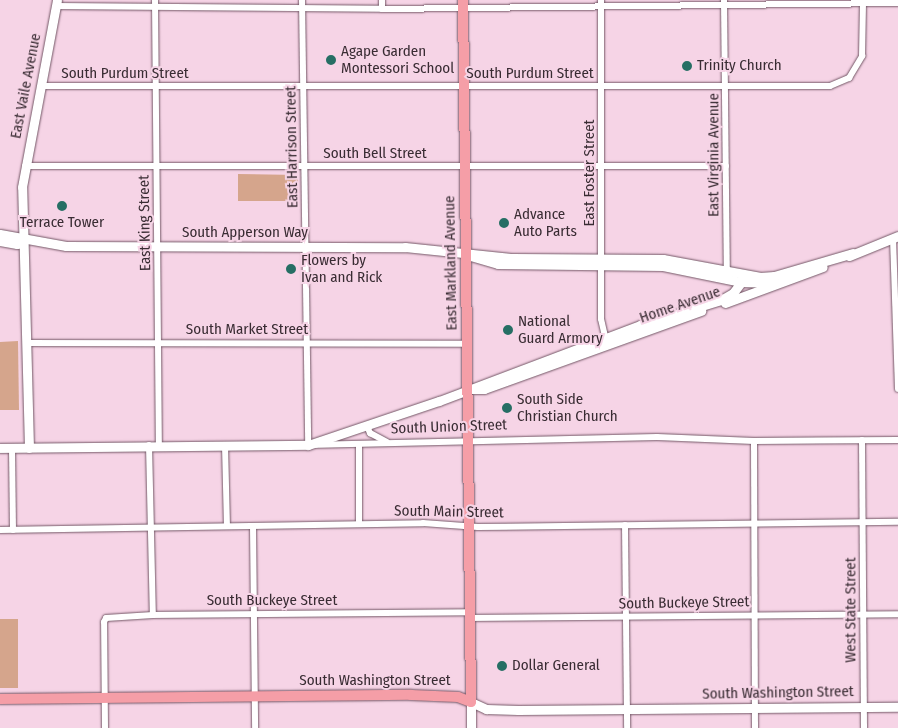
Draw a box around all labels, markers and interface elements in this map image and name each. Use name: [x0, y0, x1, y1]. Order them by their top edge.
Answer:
street label: East Vaile Avenue: [7, 32, 45, 140]
place label: Agape Garden Montessori School: [341, 42, 454, 77]
marker: Agape Garden Montessori School: [325, 54, 337, 66]
place label: Trinity Church: [697, 57, 782, 75]
marker: Trinity Church: [681, 60, 693, 72]
street label: South Purdum Street: [61, 65, 189, 83]
street label: South Purdum Street: [466, 65, 594, 83]
street label: East Harrison Street: [282, 86, 302, 208]
street label: East Virginia Avenue: [705, 93, 723, 217]
street label: East Foster Street: [581, 119, 599, 227]
street label: South Bell Street: [323, 145, 427, 163]
street label: East King Street: [135, 175, 155, 271]
street label: East Markland Avenue: [441, 195, 461, 331]
marker: Terrace Tower: [56, 200, 68, 212]
place label: Advance Auto Parts: [514, 205, 577, 240]
place label: Terrace Tower: [20, 214, 104, 232]
marker: Advance Auto Parts: [498, 217, 510, 229]
street label: South Apperson Way: [182, 224, 308, 242]
place label: Flowers by Ivan and Rick: [301, 251, 382, 286]
marker: Flowers by Ivan and Rick: [285, 263, 297, 275]
street label: Home Avenue: [637, 283, 723, 327]
place label: National Guard Armory: [518, 312, 603, 347]
street label: South Market Street: [186, 321, 308, 339]
marker: National Guard Armory: [502, 324, 514, 336]
place label: South Side Christian Church: [517, 390, 618, 425]
marker: South Side Christian Church: [501, 402, 513, 414]
street label: South Union Street: [391, 416, 507, 438]
street label: South Main Street: [394, 502, 504, 522]
street label: West State Street: [842, 557, 860, 663]
street label: South Buckeye Street: [207, 592, 337, 610]
street label: South Buckeye Street: [619, 593, 749, 613]
place label: Dollar General: [512, 657, 600, 675]
marker: Dollar General: [496, 660, 508, 672]
street label: South Washington Street: [299, 672, 451, 690]
street label: South Washington Street: [702, 683, 854, 703]

